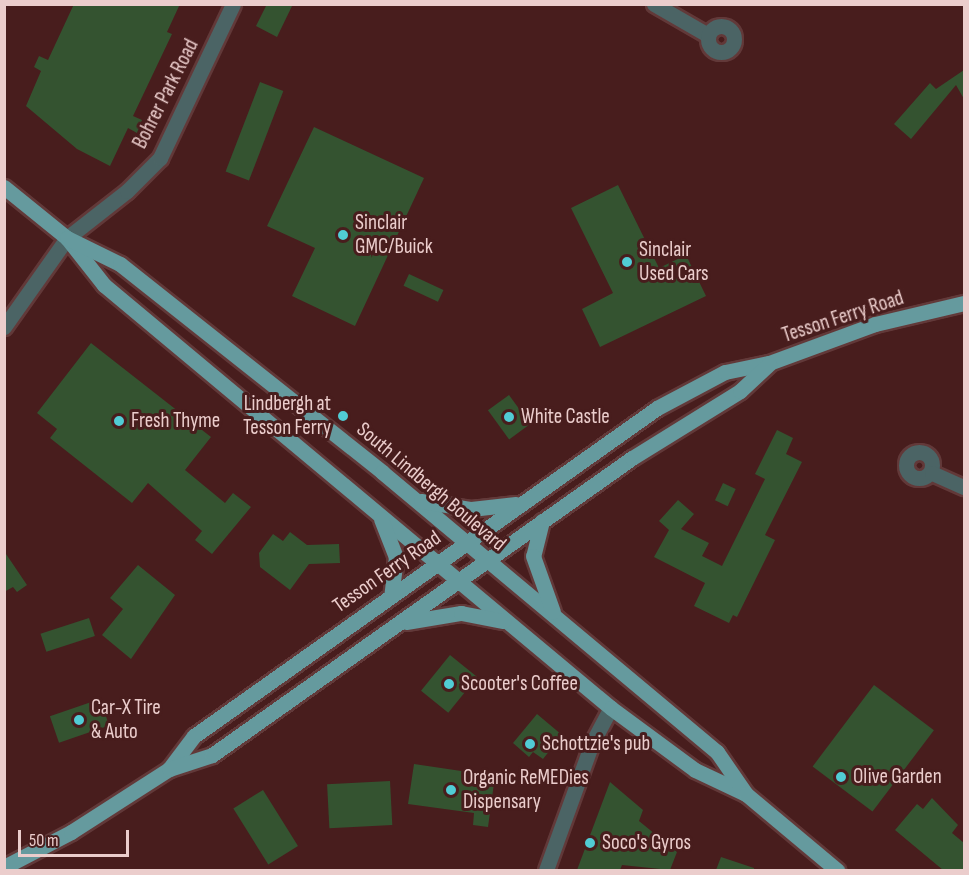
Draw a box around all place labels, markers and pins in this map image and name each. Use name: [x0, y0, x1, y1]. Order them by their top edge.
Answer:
place label: Sinclair GMC/Buick: [355, 210, 433, 260]
marker: Sinclair GMC/Buick: [336, 228, 350, 242]
place label: Sinclair Used Cars: [639, 237, 709, 287]
marker: Sinclair Used Cars: [620, 255, 634, 269]
place label: Lindbergh at Tesson Ferry: [243, 391, 331, 441]
place label: White Castle: [521, 404, 610, 430]
place label: Fresh Thyme: [131, 408, 220, 434]
marker: Lindbergh at Tesson Ferry: [336, 409, 350, 423]
marker: White Castle: [502, 410, 516, 424]
marker: Fresh Thyme: [112, 414, 126, 428]
place label: Scooter's Coffee: [461, 671, 578, 697]
marker: Scooter's Coffee: [442, 677, 456, 691]
place label: Car-X Tire & Auto: [91, 695, 161, 745]
marker: Car-X Tire & Auto: [72, 713, 86, 727]
place label: Schottzie's pub: [542, 731, 650, 757]
marker: Schottzie's pub: [523, 737, 537, 751]
place label: Olive Garden: [853, 764, 942, 790]
place label: Organic ReMEDies Dispensary: [463, 765, 589, 815]
marker: Olive Garden: [834, 770, 848, 784]
marker: Organic ReMEDies Dispensary: [444, 783, 458, 797]
place label: Soco's Gyros: [602, 830, 691, 856]
marker: Soco's Gyros: [583, 836, 597, 850]

